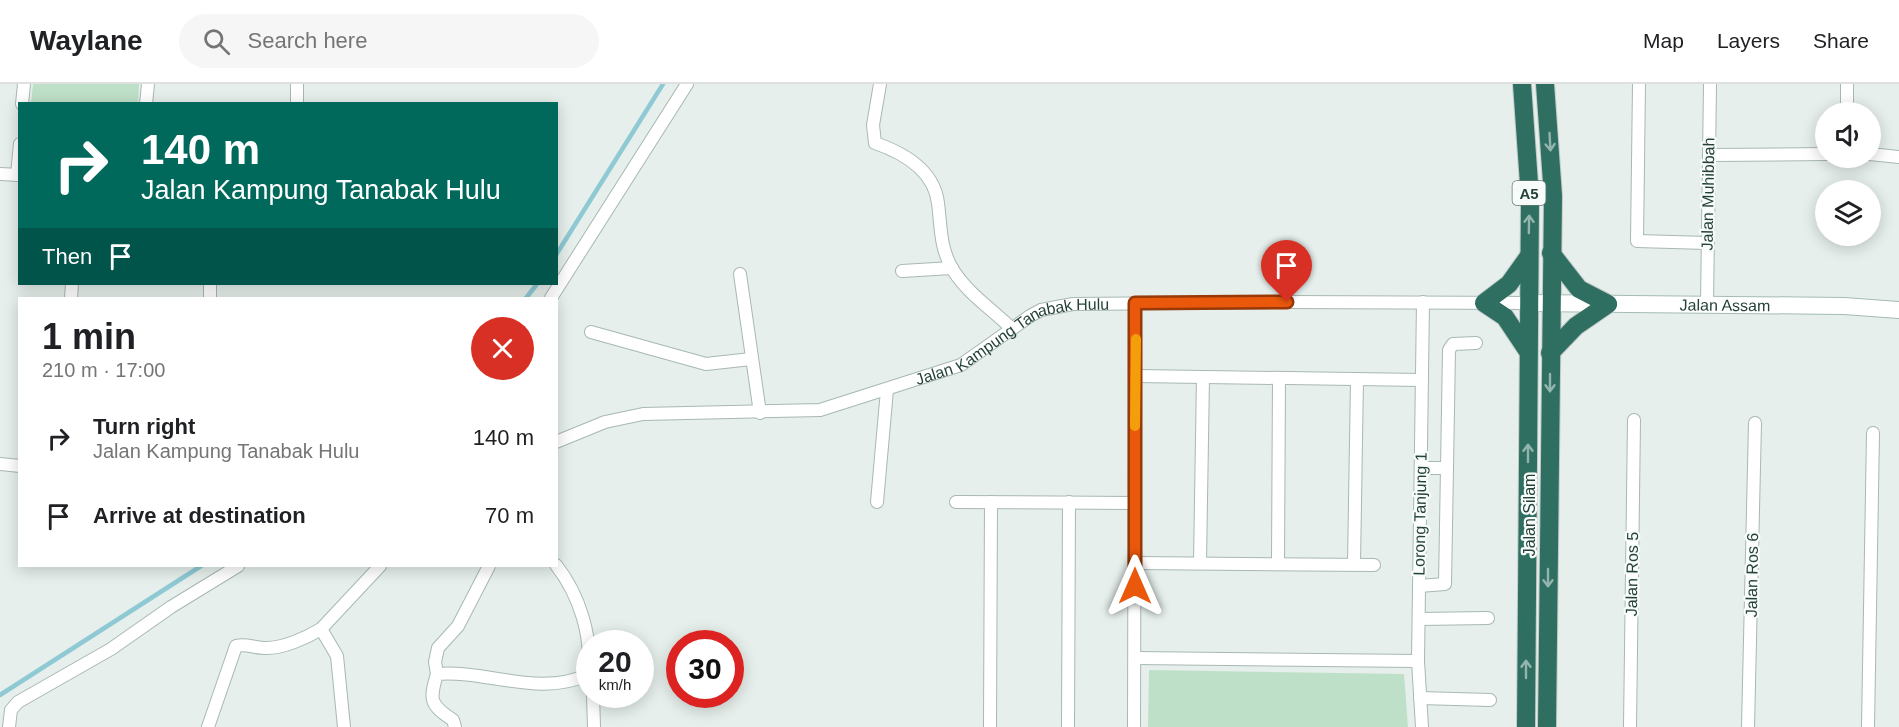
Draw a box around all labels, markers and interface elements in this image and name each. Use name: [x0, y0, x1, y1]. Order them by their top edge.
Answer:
search box: [179, 14, 599, 68]
text: Waylane: [30, 25, 143, 56]
icon: search: [200, 25, 233, 58]
text: Search here: [248, 28, 367, 53]
text: Map: [1643, 29, 1684, 52]
text: Layers: [1717, 29, 1780, 52]
text: Share: [1813, 29, 1869, 52]
map controls: [1815, 102, 1881, 246]
button: sound: [1815, 102, 1881, 168]
icon: right: [42, 126, 120, 204]
text: 140 m: [141, 126, 260, 173]
one-way arrow: [1544, 132, 1555, 152]
street label: Jalan Muhibbah: [1699, 137, 1717, 251]
text: Jalan Kampung Tanabak Hulu: [141, 175, 501, 205]
button: layers: [1815, 180, 1881, 246]
road number: A5: [1512, 181, 1546, 205]
one-way arrow: [1523, 214, 1535, 234]
icon: arrive: [104, 240, 137, 273]
pin: [1261, 240, 1312, 302]
text: Then: [42, 244, 92, 269]
icon: arrive: [1270, 249, 1303, 282]
street label: Jalan Kampung Tanabak Hulu: [913, 295, 1109, 388]
street label: Jalan Assam: [1680, 296, 1770, 314]
text: 1 min: [42, 316, 136, 357]
button: close: [471, 317, 534, 380]
text: 210 m · 17:00: [42, 359, 165, 381]
one-way arrow: [1544, 372, 1555, 392]
text: Turn right: [93, 414, 195, 439]
icon: right: [42, 422, 75, 455]
text: 140 m: [473, 425, 534, 450]
text: Jalan Kampung Tanabak Hulu: [93, 440, 359, 462]
one-way arrow: [1522, 443, 1534, 463]
street label: Lorong Tanjung 1: [1410, 452, 1430, 576]
street label: Jalan Silam: [1521, 474, 1538, 556]
icon: arrive: [42, 500, 75, 533]
text: Arrive at destination: [93, 503, 306, 528]
text: 70 m: [485, 503, 534, 528]
street label: Jalan Ros 5: [1623, 532, 1641, 616]
street label: Jalan Ros 6: [1743, 533, 1761, 617]
position arrow: [1103, 554, 1167, 618]
one-way arrow: [1542, 567, 1554, 587]
speed limit sign: 30: [666, 630, 744, 708]
text: 20: [598, 645, 632, 678]
one-way arrow: [1520, 659, 1532, 679]
text: km/h: [599, 676, 631, 693]

